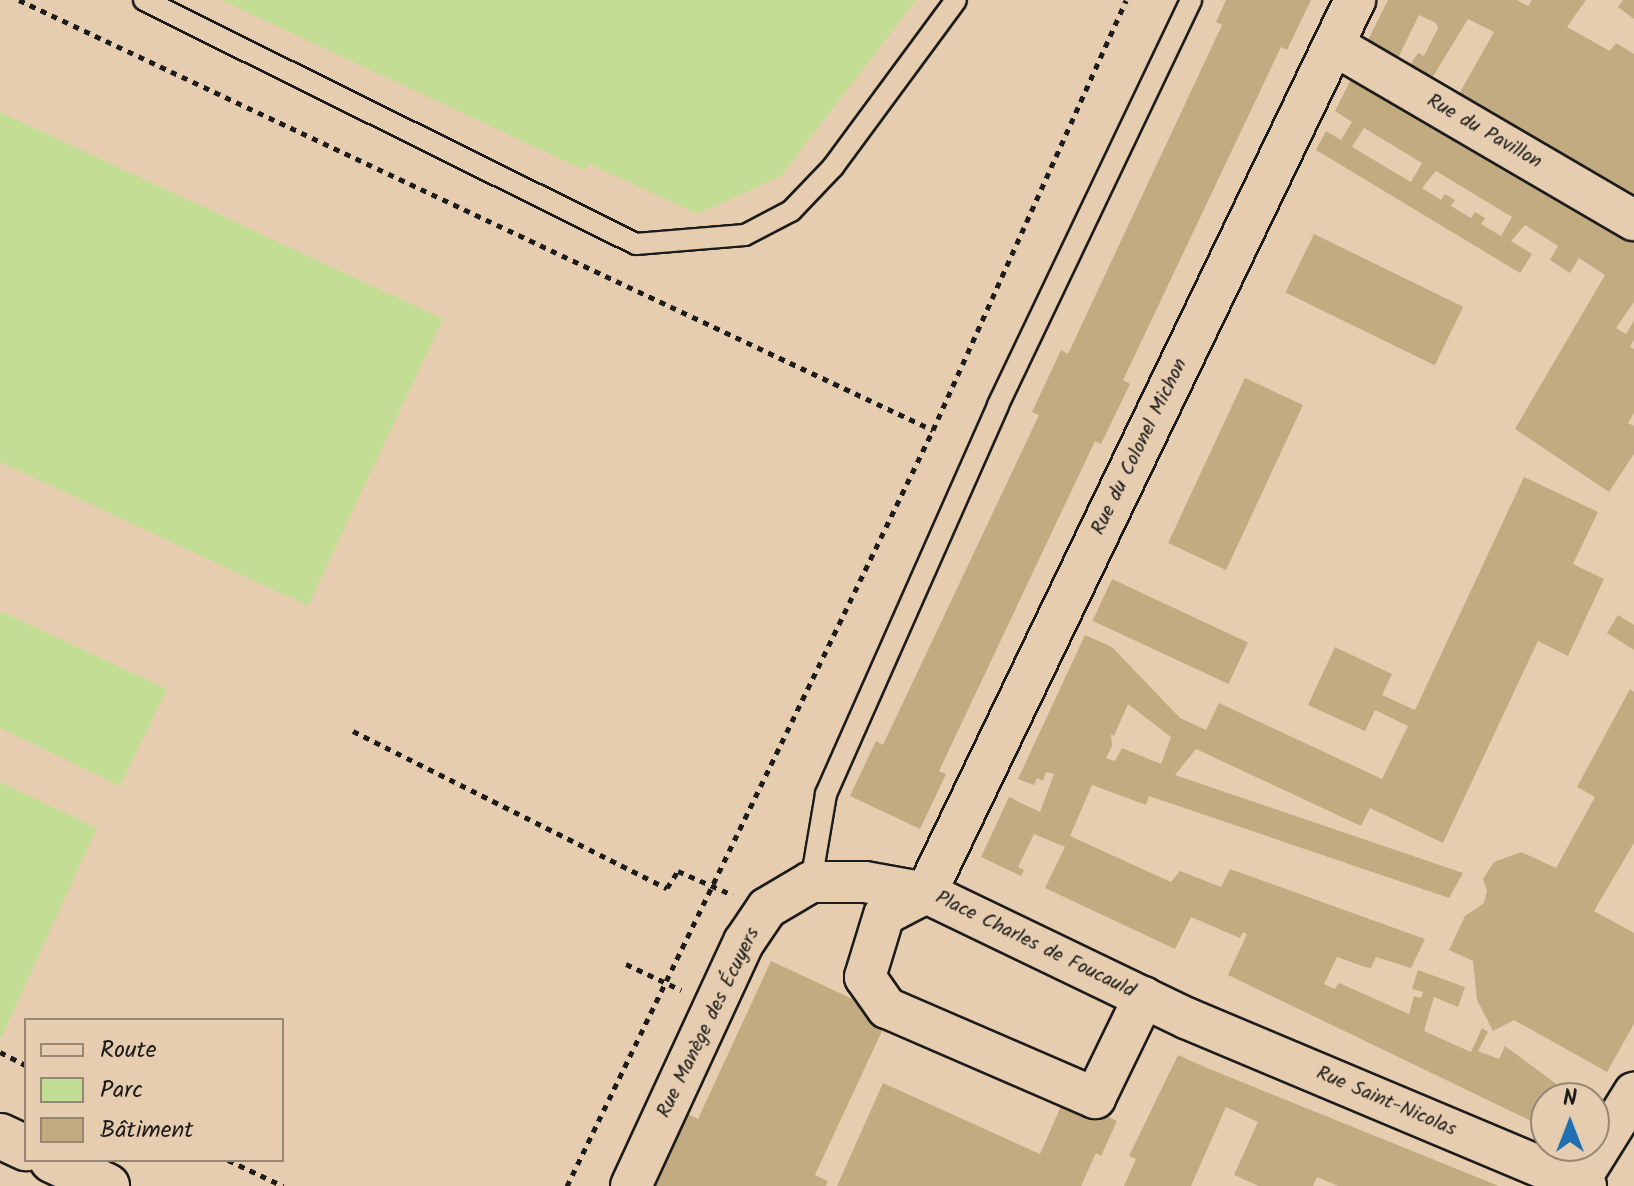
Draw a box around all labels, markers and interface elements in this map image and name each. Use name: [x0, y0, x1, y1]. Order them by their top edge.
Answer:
street label: Rue du Pavillon: [1422, 89, 1546, 175]
street label: Rue du Colonel Michon: [1087, 355, 1193, 539]
street label: Place Charles de Foucauld: [931, 886, 1139, 1004]
street label: Rue Manège des Écuyers: [652, 924, 766, 1122]
legend: [24, 1018, 284, 1162]
text: Route: [100, 1031, 157, 1070]
street label: Rue Saint-Nicolas: [1312, 1062, 1460, 1142]
text: Parc: [100, 1071, 143, 1110]
north arrow: [1530, 1082, 1610, 1162]
text: N: [1563, 1082, 1577, 1117]
text: Bâtiment: [100, 1111, 194, 1150]

